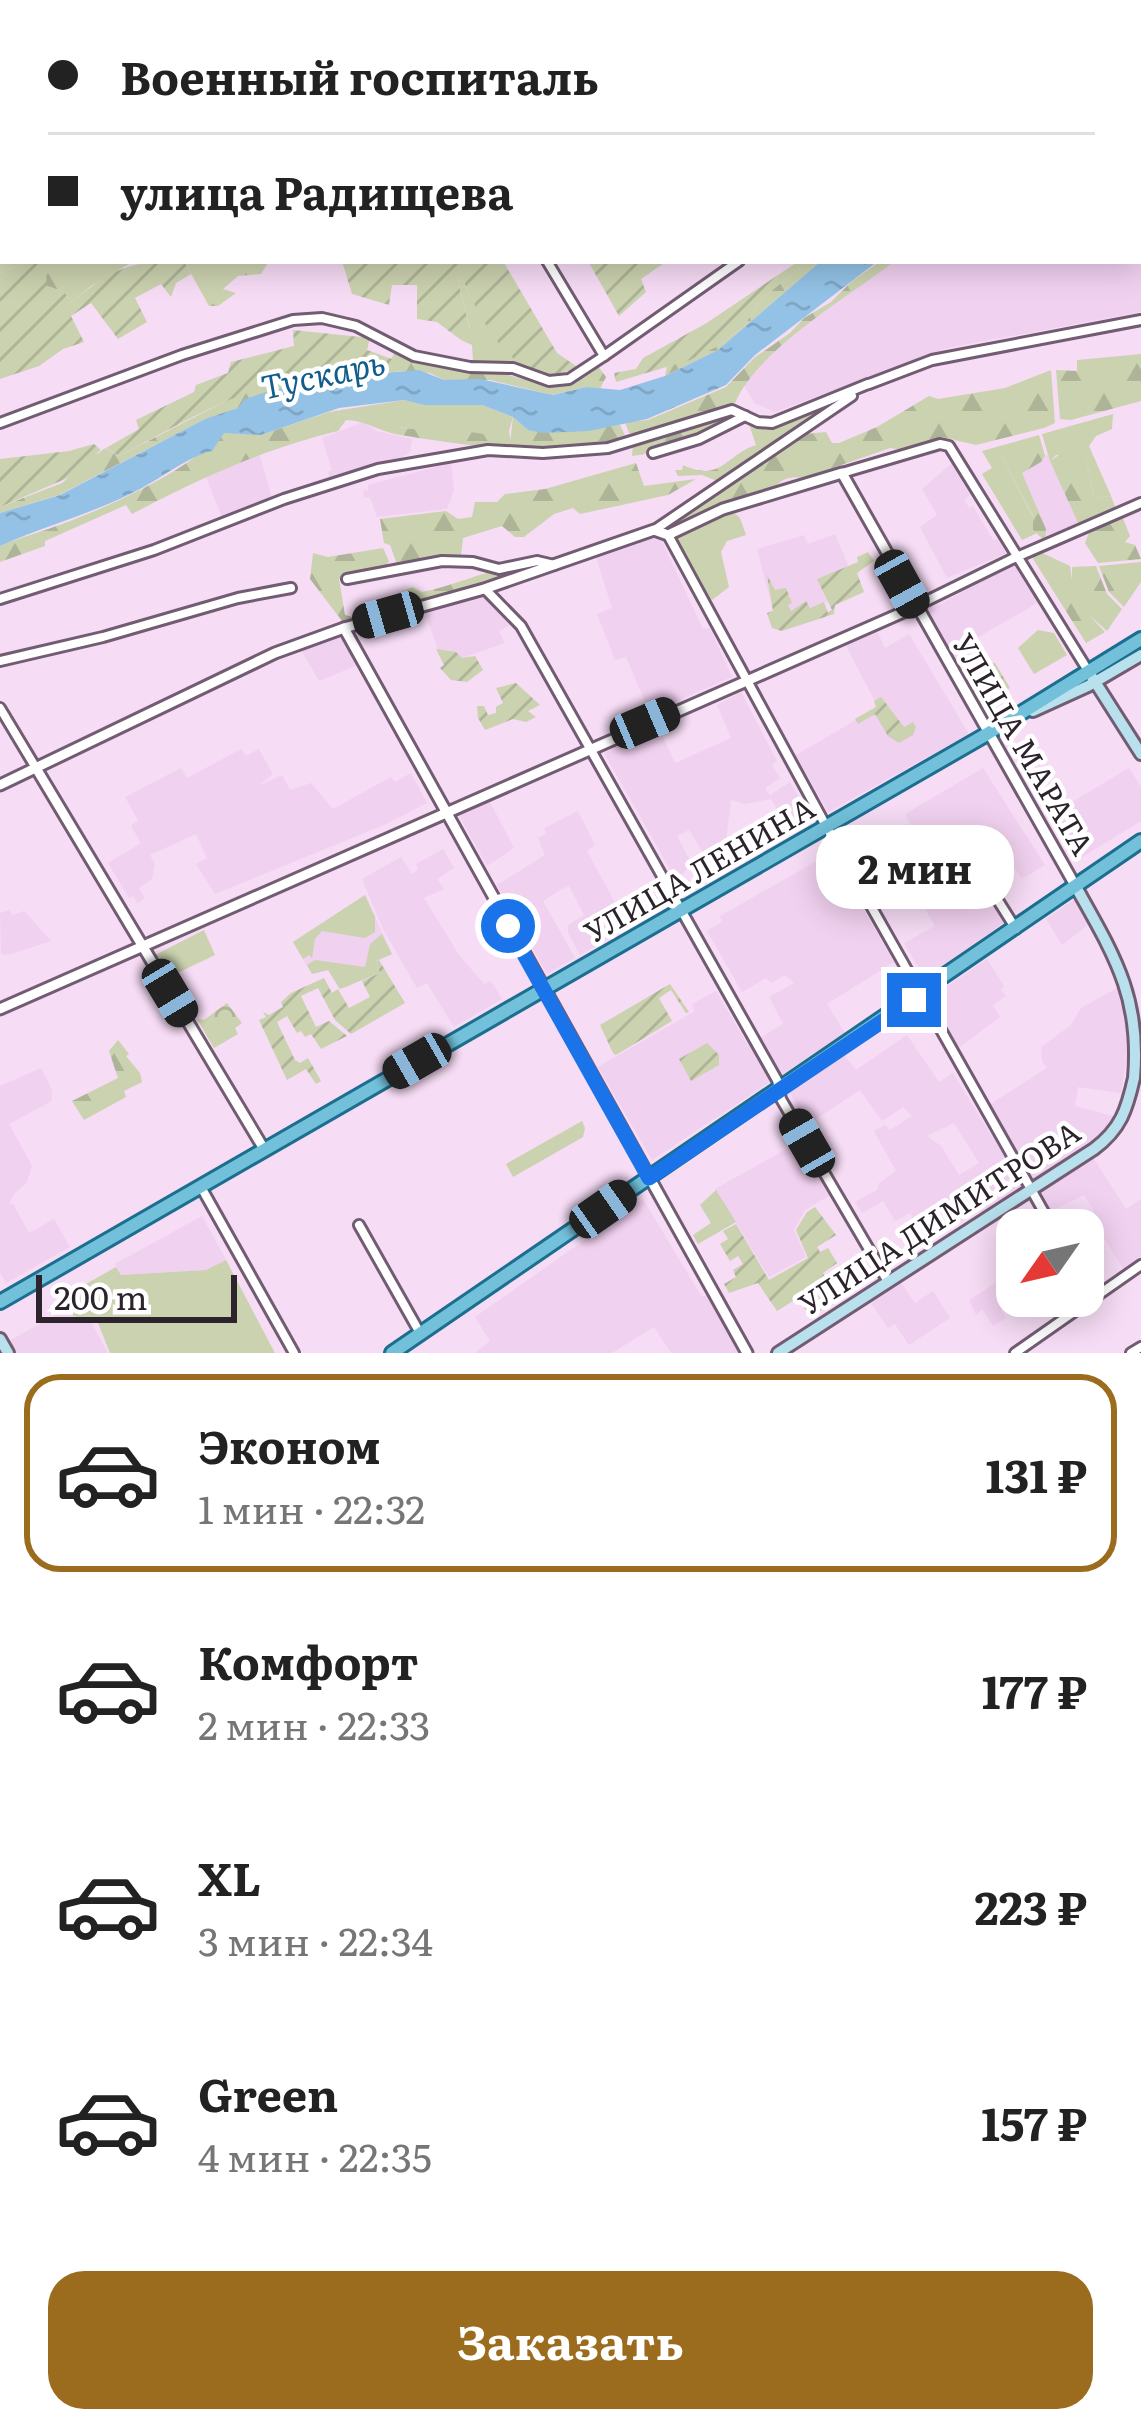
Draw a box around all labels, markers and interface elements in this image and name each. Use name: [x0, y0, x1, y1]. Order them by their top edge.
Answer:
text: Военный госпиталь: [120, 42, 599, 109]
text: улица Радищева: [120, 157, 513, 224]
water label: Тускарь: [256, 336, 389, 410]
car: [869, 544, 935, 624]
car: [348, 588, 428, 642]
street label: УЛИЦА МАРАТА: [943, 625, 1106, 862]
car: [605, 692, 685, 754]
street label: УЛИЦА ЛЕНИНА: [575, 784, 822, 952]
callout: 2 мин: [815, 826, 1013, 910]
text: 2 мин: [858, 838, 972, 896]
route start: [481, 899, 535, 953]
car: [136, 953, 204, 1033]
route end: [887, 973, 941, 1027]
car: [377, 1027, 457, 1095]
car: [773, 1103, 841, 1183]
street label: УЛИЦА ДИМИТРОВА: [789, 1109, 1088, 1324]
car: [563, 1174, 643, 1244]
north arrow: [996, 1209, 1104, 1317]
map controls: [996, 1209, 1104, 1317]
scale bar: [36, 1269, 237, 1322]
text: 200 m: [54, 1271, 148, 1320]
text: Эконом: [198, 1411, 381, 1478]
icon: car: [54, 1419, 162, 1527]
text: 131 ₽: [986, 1440, 1087, 1507]
text: 1 мин · 22:32: [198, 1478, 425, 1536]
text: Комфорт: [198, 1627, 419, 1694]
icon: car: [54, 1635, 162, 1743]
text: 177 ₽: [982, 1656, 1087, 1723]
text: 2 мин · 22:33: [198, 1694, 430, 1752]
text: XL: [198, 1843, 261, 1910]
icon: car: [54, 1851, 162, 1959]
text: 223 ₽: [974, 1872, 1087, 1939]
text: 3 мин · 22:34: [198, 1910, 433, 1968]
text: Green: [198, 2059, 338, 2126]
icon: car: [54, 2067, 162, 2175]
text: 157 ₽: [981, 2088, 1087, 2155]
text: 4 мин · 22:35: [198, 2126, 432, 2184]
button: Заказать: [48, 2271, 1093, 2409]

